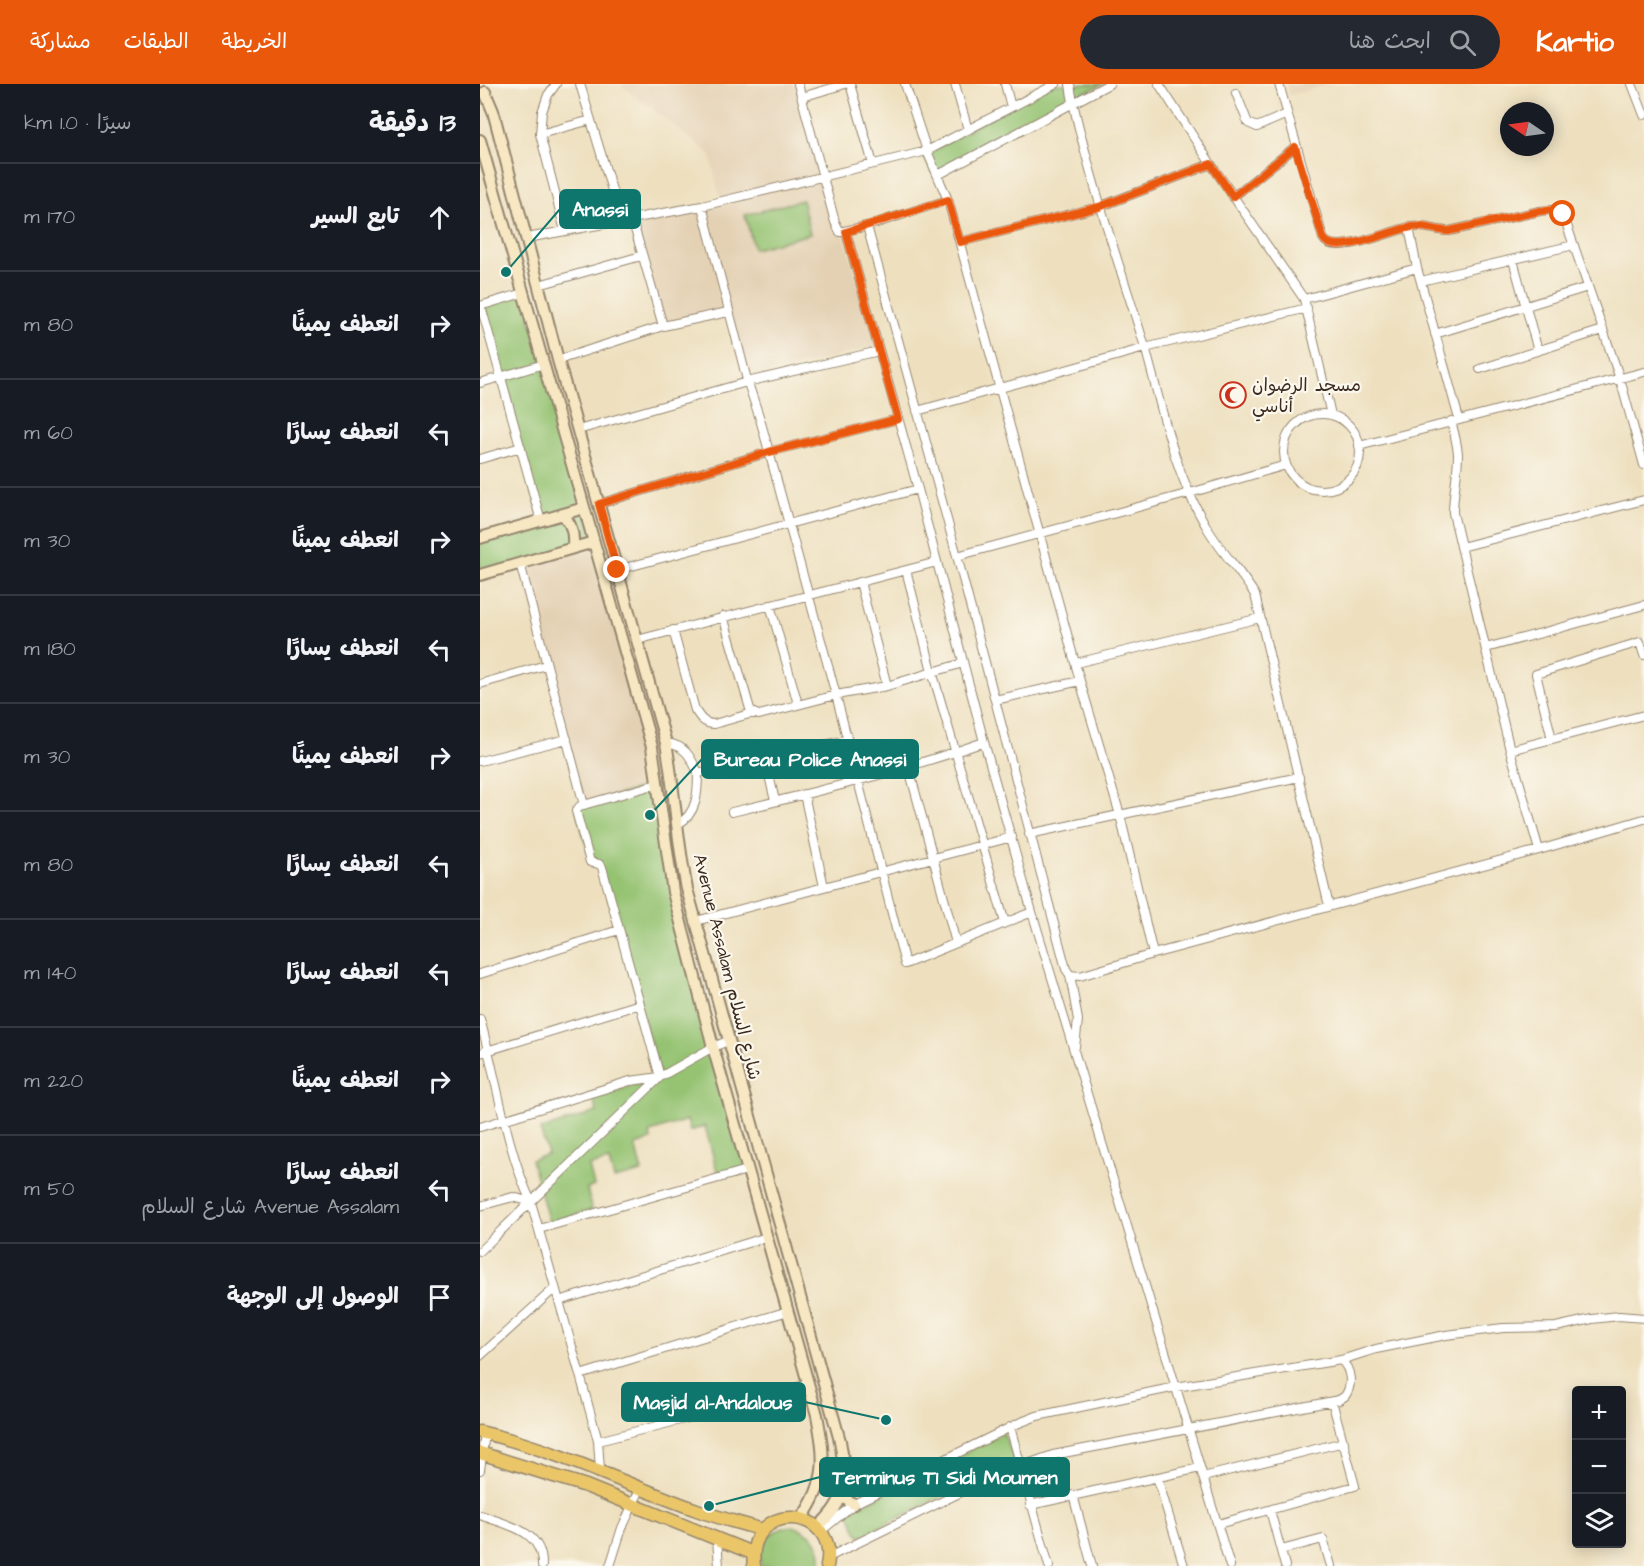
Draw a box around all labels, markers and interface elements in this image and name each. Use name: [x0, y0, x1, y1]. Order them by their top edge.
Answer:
search box: [1080, 15, 1500, 69]
text: Kartio: [1536, 23, 1614, 62]
text: ابحث هنا: [1349, 26, 1431, 57]
icon: search: [1446, 26, 1479, 59]
text: مشاركة: [30, 27, 91, 56]
text: الطبقات: [124, 27, 189, 56]
text: الخريطة: [222, 27, 287, 56]
north arrow: [1500, 102, 1554, 156]
text: 13 دقيقة: [369, 105, 456, 141]
text: سيرًا · 1.0 km: [24, 109, 132, 137]
callout: Anassi: [560, 190, 640, 228]
text: Anassi: [572, 196, 629, 224]
route start: [1549, 200, 1575, 226]
text: تابع السير: [312, 201, 399, 232]
icon: ahead: [423, 201, 456, 234]
text: 170 m: [24, 203, 75, 231]
text: انعطف يمينًا: [292, 309, 399, 340]
icon: right: [423, 309, 456, 342]
text: 80 m: [24, 311, 73, 339]
place label: مسجد الرضوان أناسي: [1252, 373, 1361, 422]
mosque icon: مسجد الرضوان أناسي: [1218, 380, 1248, 410]
text: انعطف يسارًا: [286, 417, 399, 448]
icon: left: [423, 417, 456, 450]
text: 60 m: [24, 419, 73, 447]
text: انعطف يمينًا: [292, 525, 399, 556]
icon: right: [423, 525, 456, 558]
text: 30 m: [24, 527, 70, 555]
route end: [603, 556, 629, 582]
text: انعطف يسارًا: [286, 633, 399, 664]
icon: left: [423, 633, 456, 666]
text: 180 m: [24, 635, 76, 663]
callout: Bureau Police Anassi: [702, 740, 918, 778]
text: انعطف يمينًا: [292, 741, 399, 772]
icon: right: [423, 741, 456, 774]
text: 30 m: [24, 743, 70, 771]
text: Bureau Police Anassi: [714, 746, 907, 774]
text: انعطف يسارًا: [286, 849, 399, 880]
icon: left: [423, 849, 456, 882]
text: 80 m: [24, 851, 73, 879]
street label: Avenue Assalam شارع السلام: [686, 851, 767, 1083]
text: انعطف يسارًا: [286, 957, 399, 988]
icon: left: [423, 957, 456, 990]
text: 140 m: [24, 959, 76, 987]
text: انعطف يمينًا: [292, 1065, 399, 1096]
icon: right: [423, 1065, 456, 1098]
text: 220 m: [24, 1067, 83, 1095]
text: انعطف يسارًا: [286, 1157, 399, 1188]
icon: left: [423, 1173, 456, 1206]
text: 50 m: [24, 1175, 74, 1203]
text: Avenue Assalam شارع السلام: [141, 1193, 399, 1221]
text: الوصول إلى الوجهة: [227, 1281, 399, 1312]
icon: arrive: [423, 1281, 456, 1314]
callout: Masjid al-Andalous: [622, 1383, 805, 1421]
map controls: [1572, 1386, 1626, 1548]
button: +: [1572, 1386, 1626, 1440]
text: Masjid al-Andalous: [634, 1389, 792, 1417]
button: −: [1572, 1440, 1626, 1494]
callout: Terminus T1 Sidi Moumen: [820, 1458, 1069, 1496]
text: Terminus T1 Sidi Moumen: [831, 1464, 1058, 1492]
button: layers: [1572, 1494, 1626, 1548]

